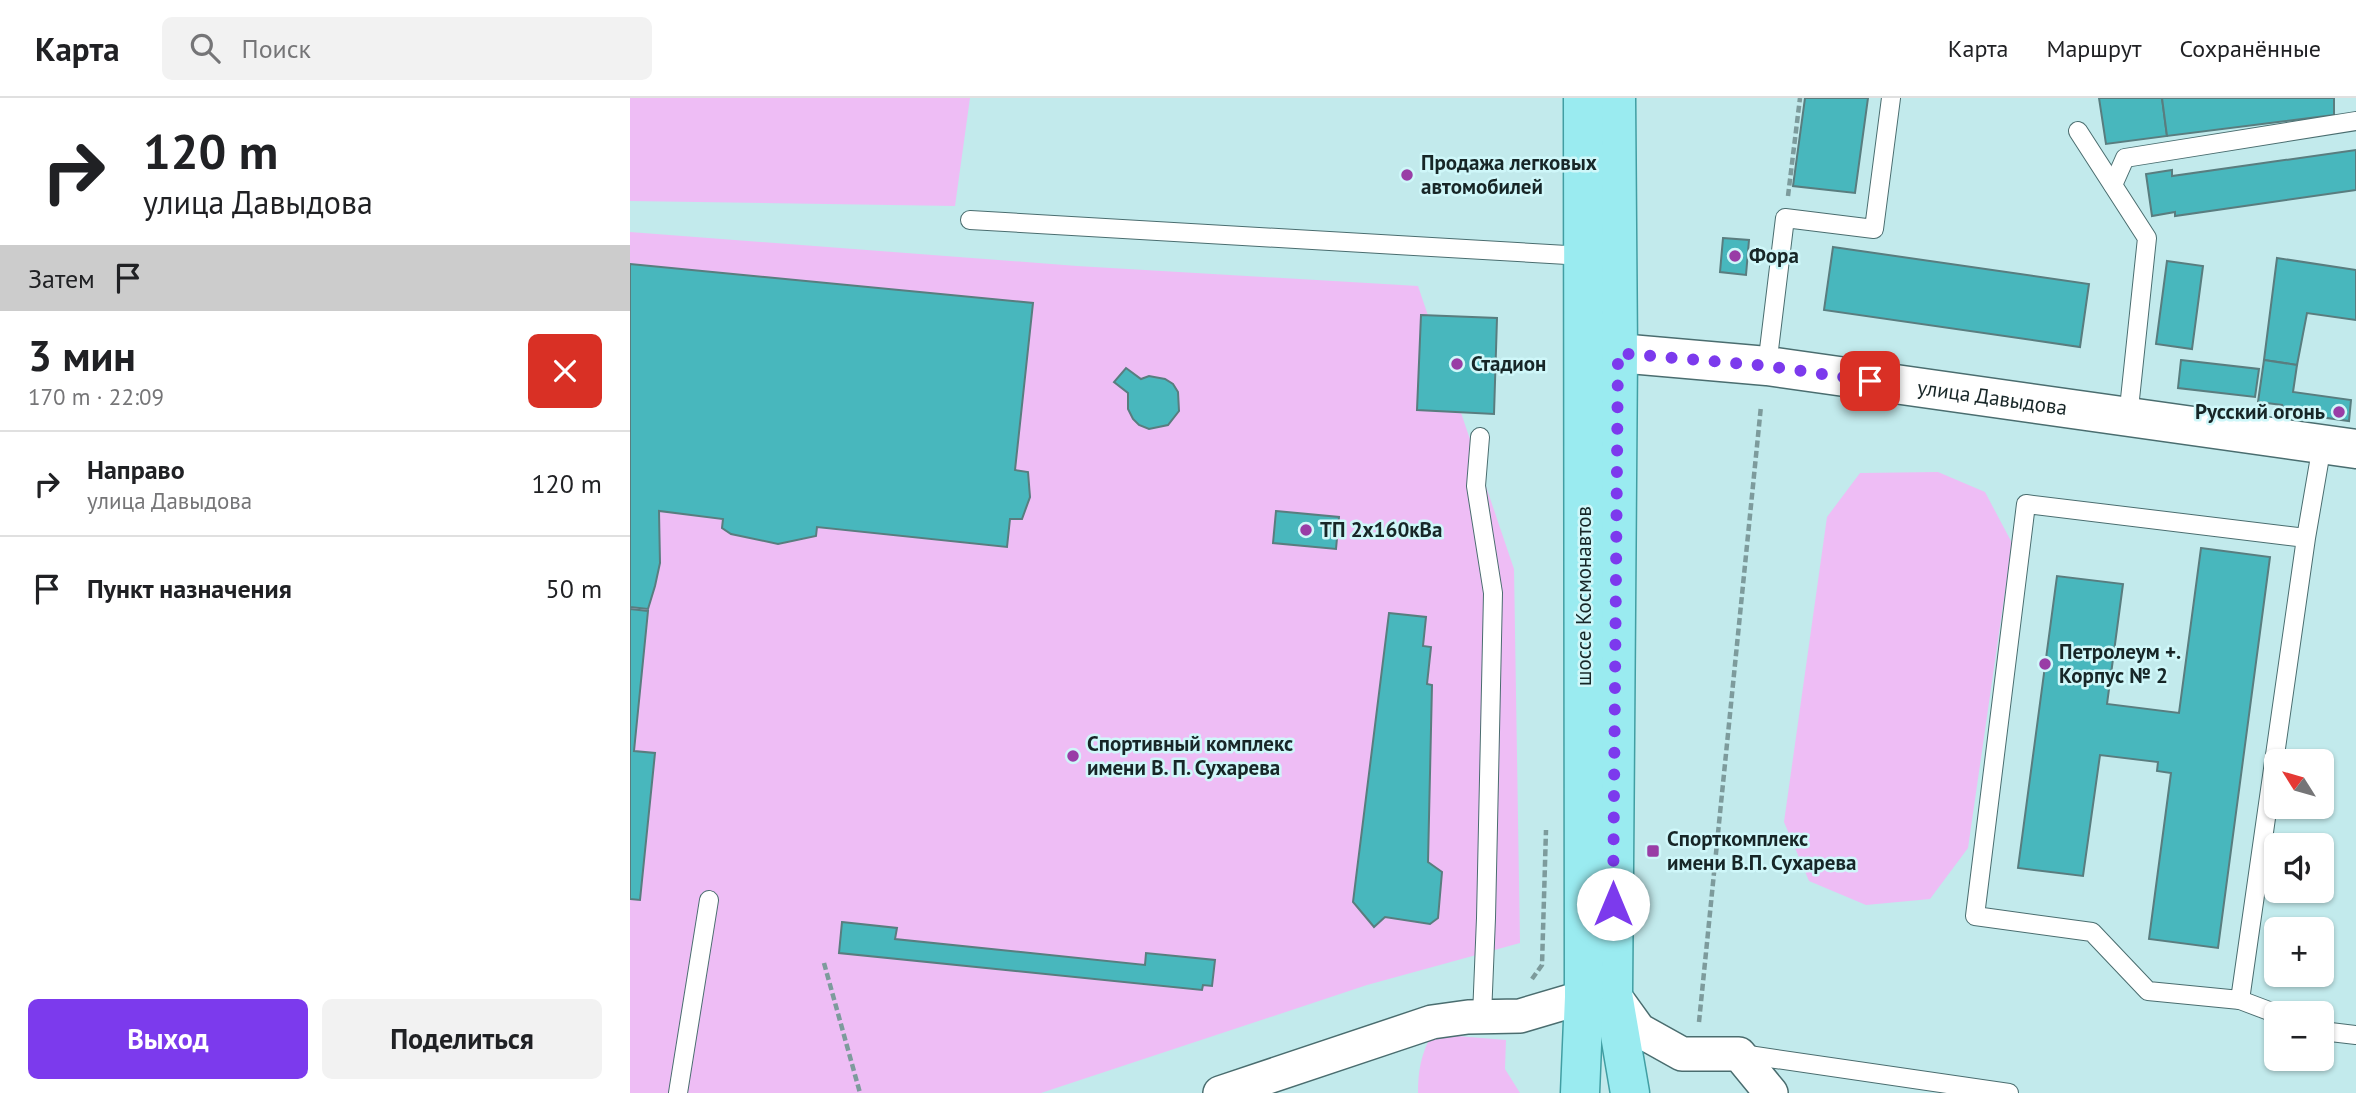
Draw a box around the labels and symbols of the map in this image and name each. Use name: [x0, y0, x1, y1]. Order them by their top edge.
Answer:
place label: Продажа легковых автомобилей: [1421, 149, 1597, 200]
marker: Продажа легковых автомобилей: [1399, 167, 1415, 183]
place label: Фора: [1749, 242, 1799, 269]
marker: Фора: [1727, 248, 1743, 264]
place label: Стадион: [1471, 350, 1546, 377]
pin: [1840, 351, 1900, 411]
marker: Стадион: [1449, 356, 1465, 372]
street label: улица Давыдова: [1916, 373, 2069, 421]
place label: Русский огонь: [2195, 398, 2325, 425]
marker: Русский огонь: [2331, 404, 2347, 420]
street label: шоссе Космонавтов: [1570, 506, 1597, 686]
place label: ТП 2х160кВа: [1320, 516, 1442, 543]
marker: ТП 2х160кВа: [1298, 522, 1314, 538]
place label: Петролеум +. Корпус № 2: [2059, 638, 2181, 689]
marker: Петролеум +. Корпус № 2: [2037, 656, 2053, 672]
place label: Спортивный комплекс имени В. П. Сухарева: [1087, 730, 1293, 781]
marker: Спортивный комплекс имени В. П. Сухарева: [1065, 748, 1081, 764]
north arrow: [2264, 749, 2334, 819]
place label: Спорткомплекс имени В.П. Сухарева: [1667, 825, 1856, 876]
marker: Спорткомплекс имени В.П. Сухарева: [1645, 843, 1661, 859]
position arrow: [1576, 867, 1650, 941]

